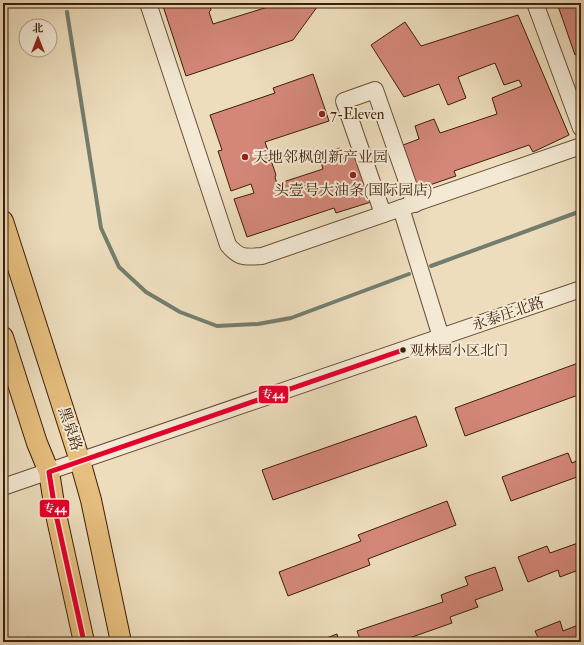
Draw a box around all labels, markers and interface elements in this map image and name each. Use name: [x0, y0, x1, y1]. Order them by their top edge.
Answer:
north arrow: [18, 18, 58, 58]
text: 北: [33, 22, 44, 35]
place label: 7-Eleven: [330, 105, 385, 124]
marker: 7-Eleven: [317, 109, 327, 119]
place label: 天地邻枫创新产业园: [253, 148, 388, 167]
marker: 天地邻枫创新产业园: [240, 152, 250, 162]
marker: 头壹号大油条(国际园店): [348, 170, 358, 180]
place label: 头壹号大油条(国际园店): [274, 181, 432, 200]
street label: 永泰庄北路: [469, 293, 547, 335]
place label: 观林园小区北门: [410, 342, 508, 359]
marker: 观林园小区北门: [398, 345, 408, 355]
line badge: 专44: [258, 385, 289, 404]
text: 专44: [262, 388, 285, 402]
street label: 黑泉路: [54, 405, 86, 453]
line badge: 专44: [39, 499, 70, 518]
text: 专44: [44, 502, 67, 516]

